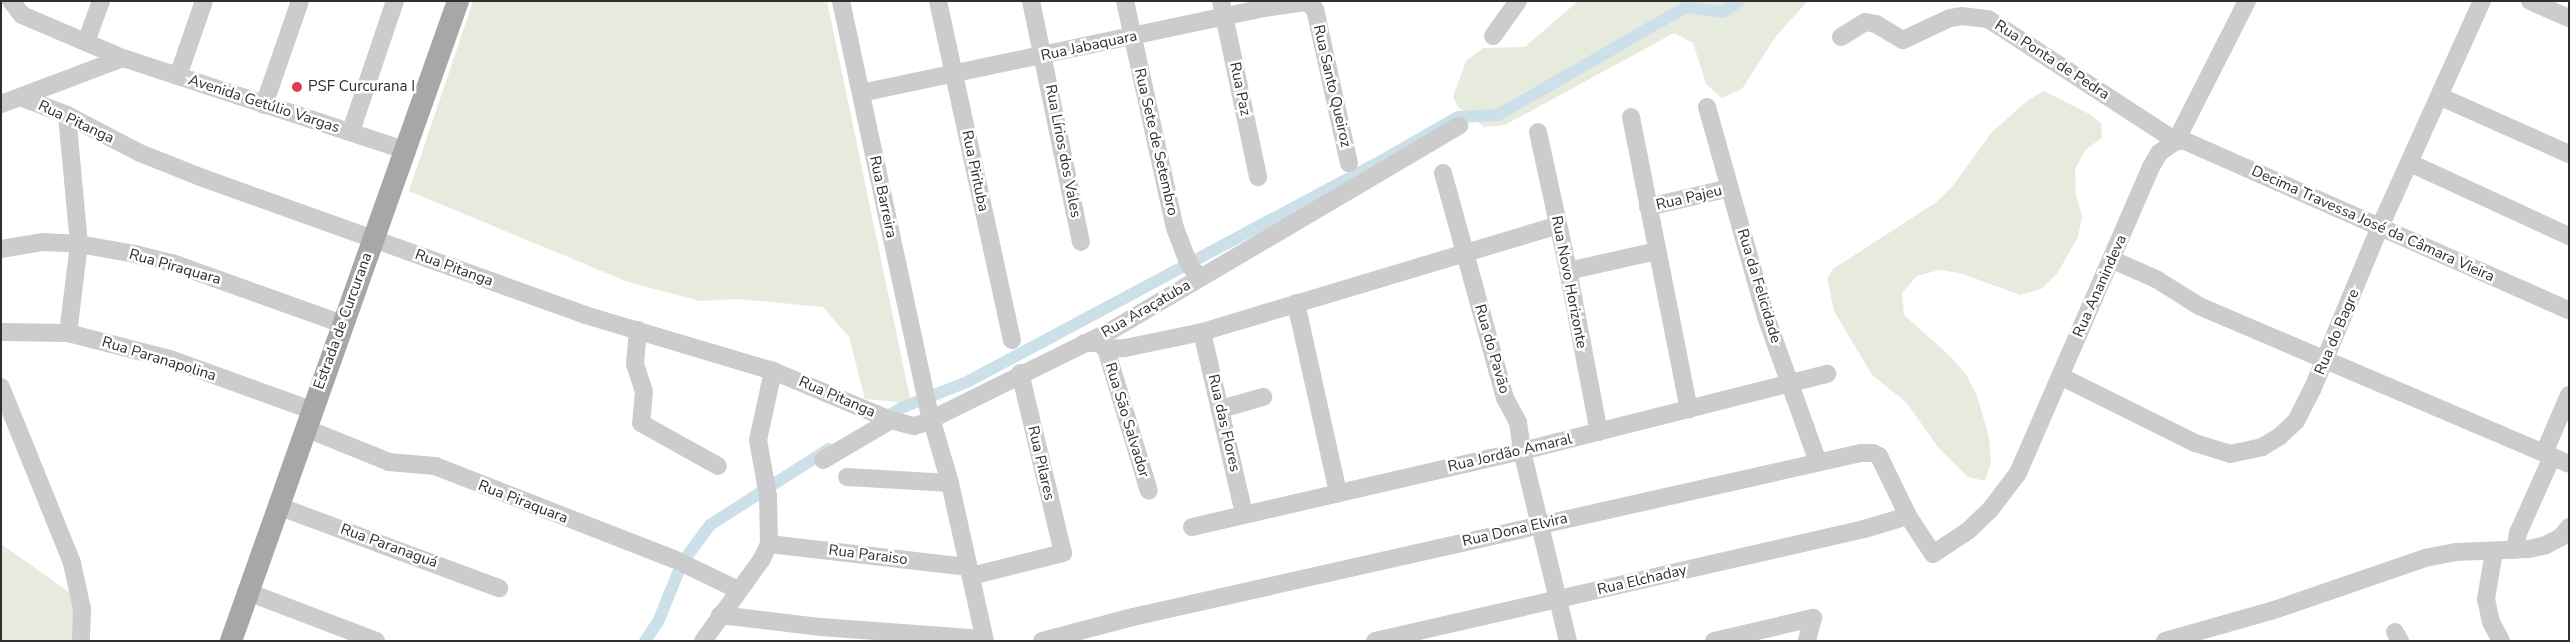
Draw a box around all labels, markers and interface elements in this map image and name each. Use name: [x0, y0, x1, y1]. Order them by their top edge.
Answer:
street label: Rua Ponta de Pedra: [1991, 16, 2113, 104]
street label: Rua Santo Queiroz: [1309, 23, 1355, 149]
street label: Rua Jabaquara: [1039, 27, 1139, 65]
street label: Rua Paz: [1226, 61, 1254, 117]
street label: Rua Sete de Setembro: [1130, 67, 1182, 217]
street label: Avenida Getúlio Vargas: [186, 71, 342, 137]
place label: PSF Curcurana I: [308, 78, 415, 96]
marker: PSF Curcurana I: [290, 80, 304, 94]
street label: Rua Lírios dos Vales: [1041, 83, 1085, 219]
street label: Rua Pitanga: [35, 97, 117, 147]
street label: Rua Pirituba: [958, 129, 992, 213]
street label: Rua Barreira: [865, 154, 901, 240]
street label: Decima Travessa José da Câmara Vieira: [2249, 162, 2497, 286]
street label: Rua Pajeu: [1654, 182, 1724, 214]
street label: Rua Novo Horizonte: [1547, 214, 1591, 350]
street label: Rua da Felicidade: [1733, 227, 1785, 345]
street label: Rua Ananindeva: [2069, 232, 2131, 340]
street label: Rua Piraquara: [127, 245, 223, 289]
street label: Rua Pitanga: [413, 246, 495, 290]
street label: Estrada de Curcurana: [310, 250, 376, 392]
street label: Rua Araçatuba: [1098, 276, 1194, 342]
street label: Rua do Bagre: [2311, 286, 2363, 378]
street label: Rua do Pavão: [1471, 302, 1513, 396]
street label: Rua Paranapolina: [100, 333, 218, 385]
street label: Rua São Salvador: [1101, 360, 1153, 480]
street label: Rua Pitanga: [796, 373, 878, 421]
street label: Rua das Flores: [1204, 373, 1244, 473]
street label: Rua Pilares: [1024, 424, 1058, 502]
street label: Rua Jordão Amaral: [1446, 430, 1574, 476]
street label: Rua Piraquara: [476, 477, 570, 527]
street label: Rua Dona Elvira: [1461, 509, 1569, 551]
street label: Rua Paranaguá: [338, 520, 440, 572]
street label: Rua Paraiso: [827, 541, 909, 569]
street label: Rua Elchaday: [1596, 561, 1688, 599]

